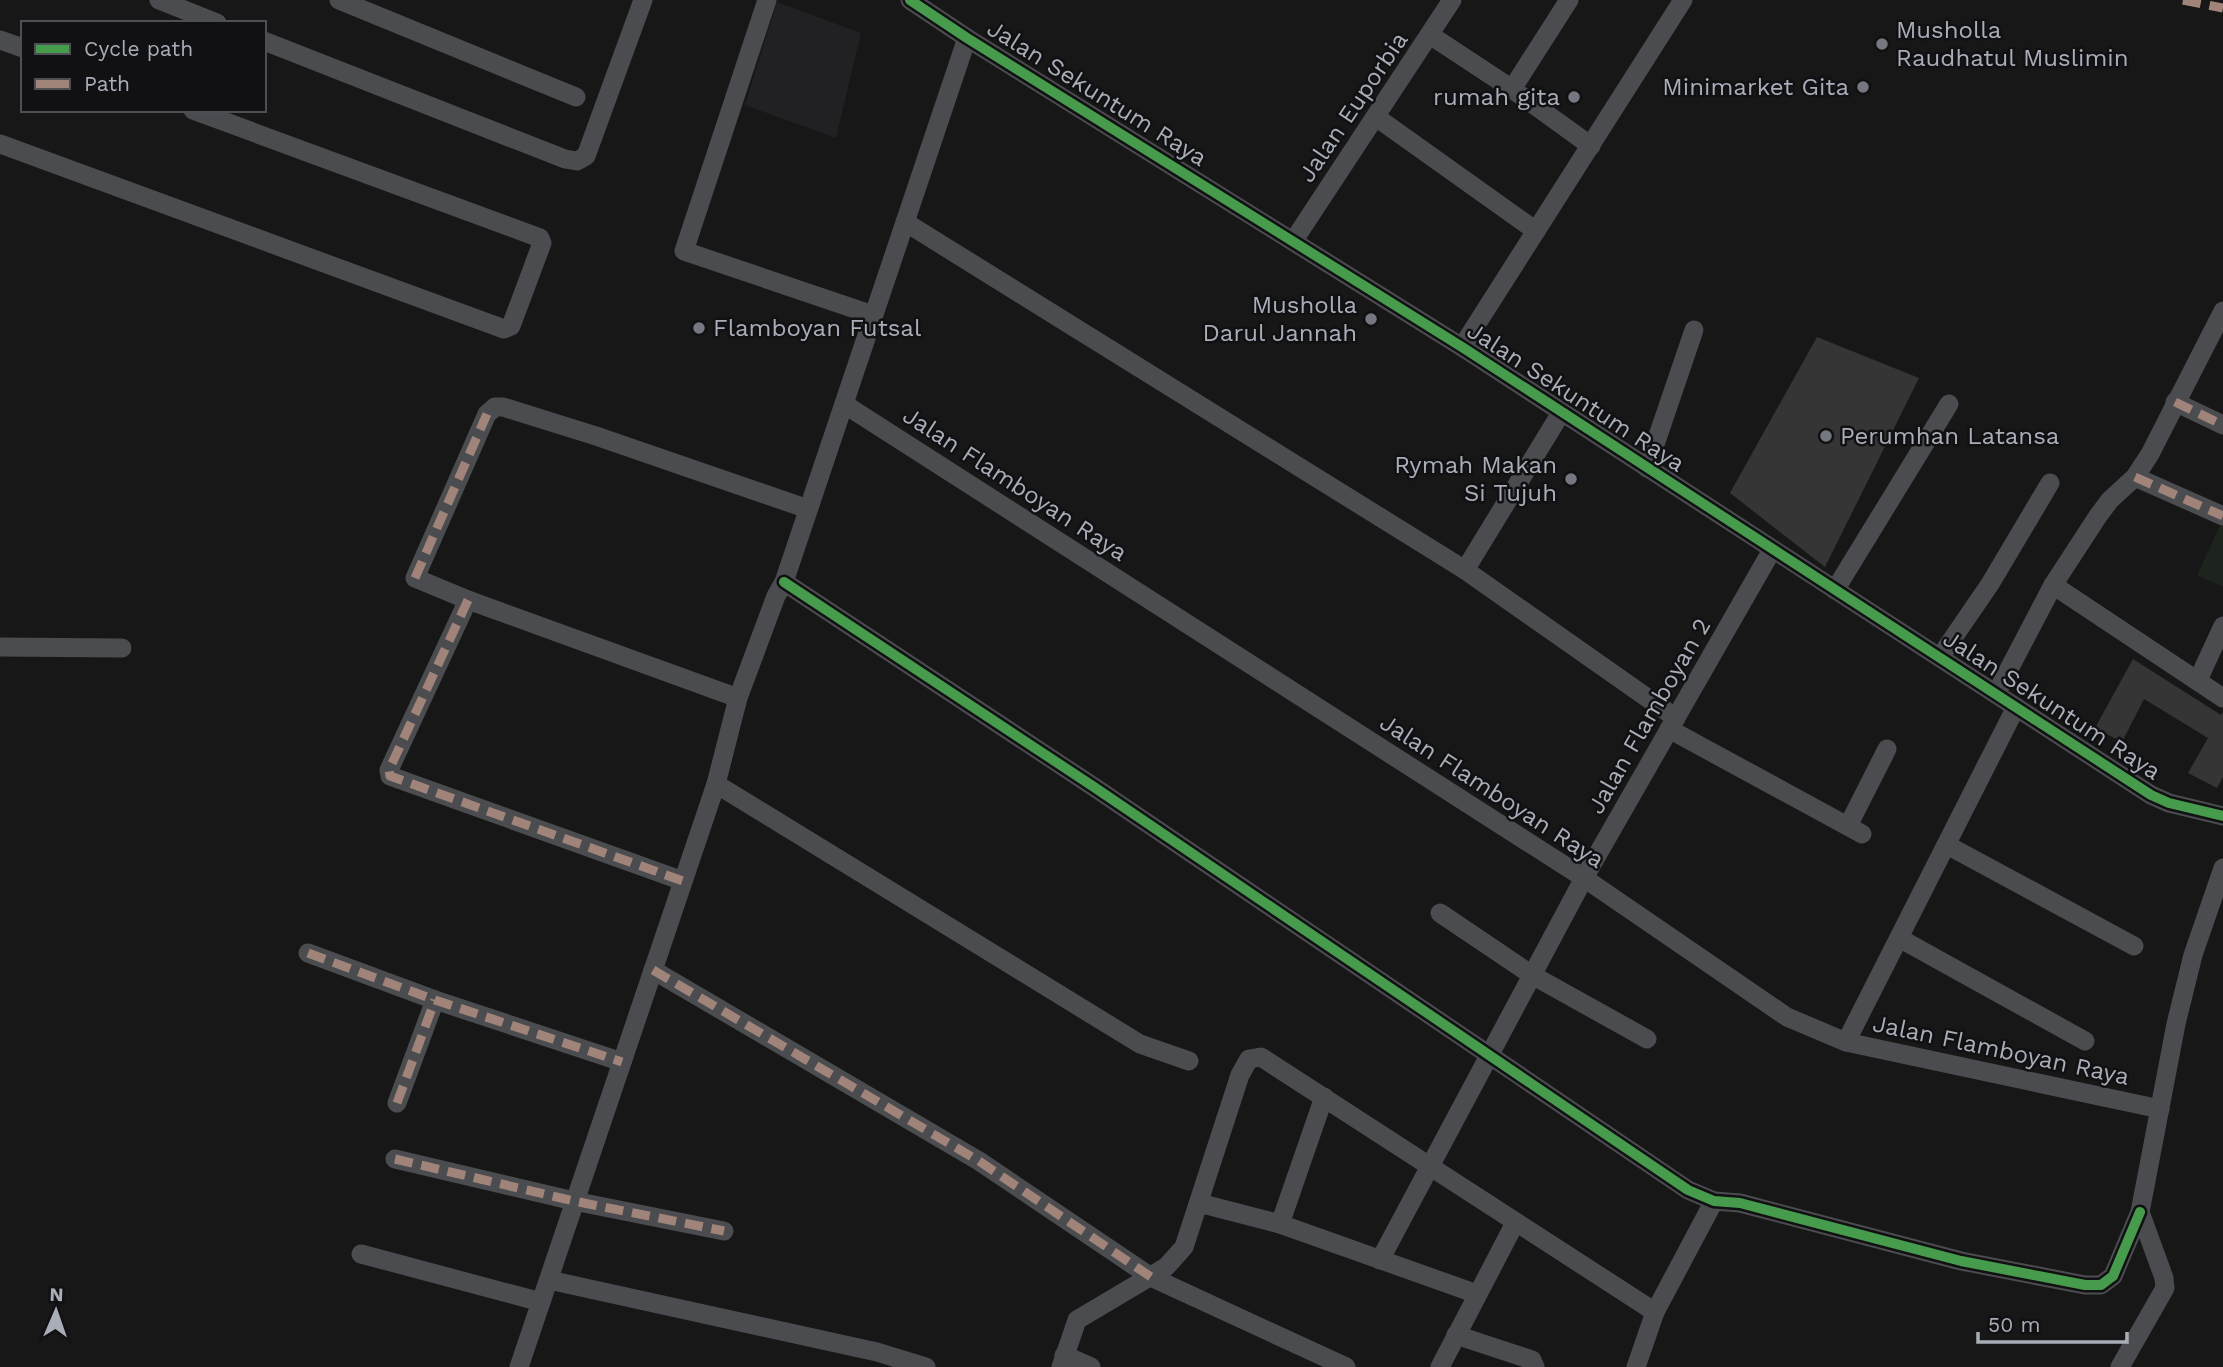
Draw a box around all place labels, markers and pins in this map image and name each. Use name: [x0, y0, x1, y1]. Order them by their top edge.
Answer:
place label: Musholla Raudhatul Muslimin: [1896, 16, 2129, 72]
marker: Musholla Raudhatul Muslimin: [1874, 36, 1890, 52]
place label: Minimarket Gita: [1662, 73, 1849, 101]
marker: Minimarket Gita: [1855, 79, 1871, 95]
place label: rumah gita: [1433, 83, 1560, 111]
marker: rumah gita: [1566, 89, 1582, 105]
place label: Musholla Darul Jannah: [1203, 291, 1357, 347]
marker: Musholla Darul Jannah: [1363, 311, 1379, 327]
place label: Flamboyan Futsal: [713, 314, 922, 342]
marker: Flamboyan Futsal: [691, 320, 707, 336]
place label: Perumhan Latansa: [1840, 422, 2059, 450]
marker: Perumhan Latansa: [1818, 428, 1834, 444]
place label: Rymah Makan Si Tujuh: [1394, 451, 1557, 507]
marker: Rymah Makan Si Tujuh: [1563, 471, 1579, 487]

